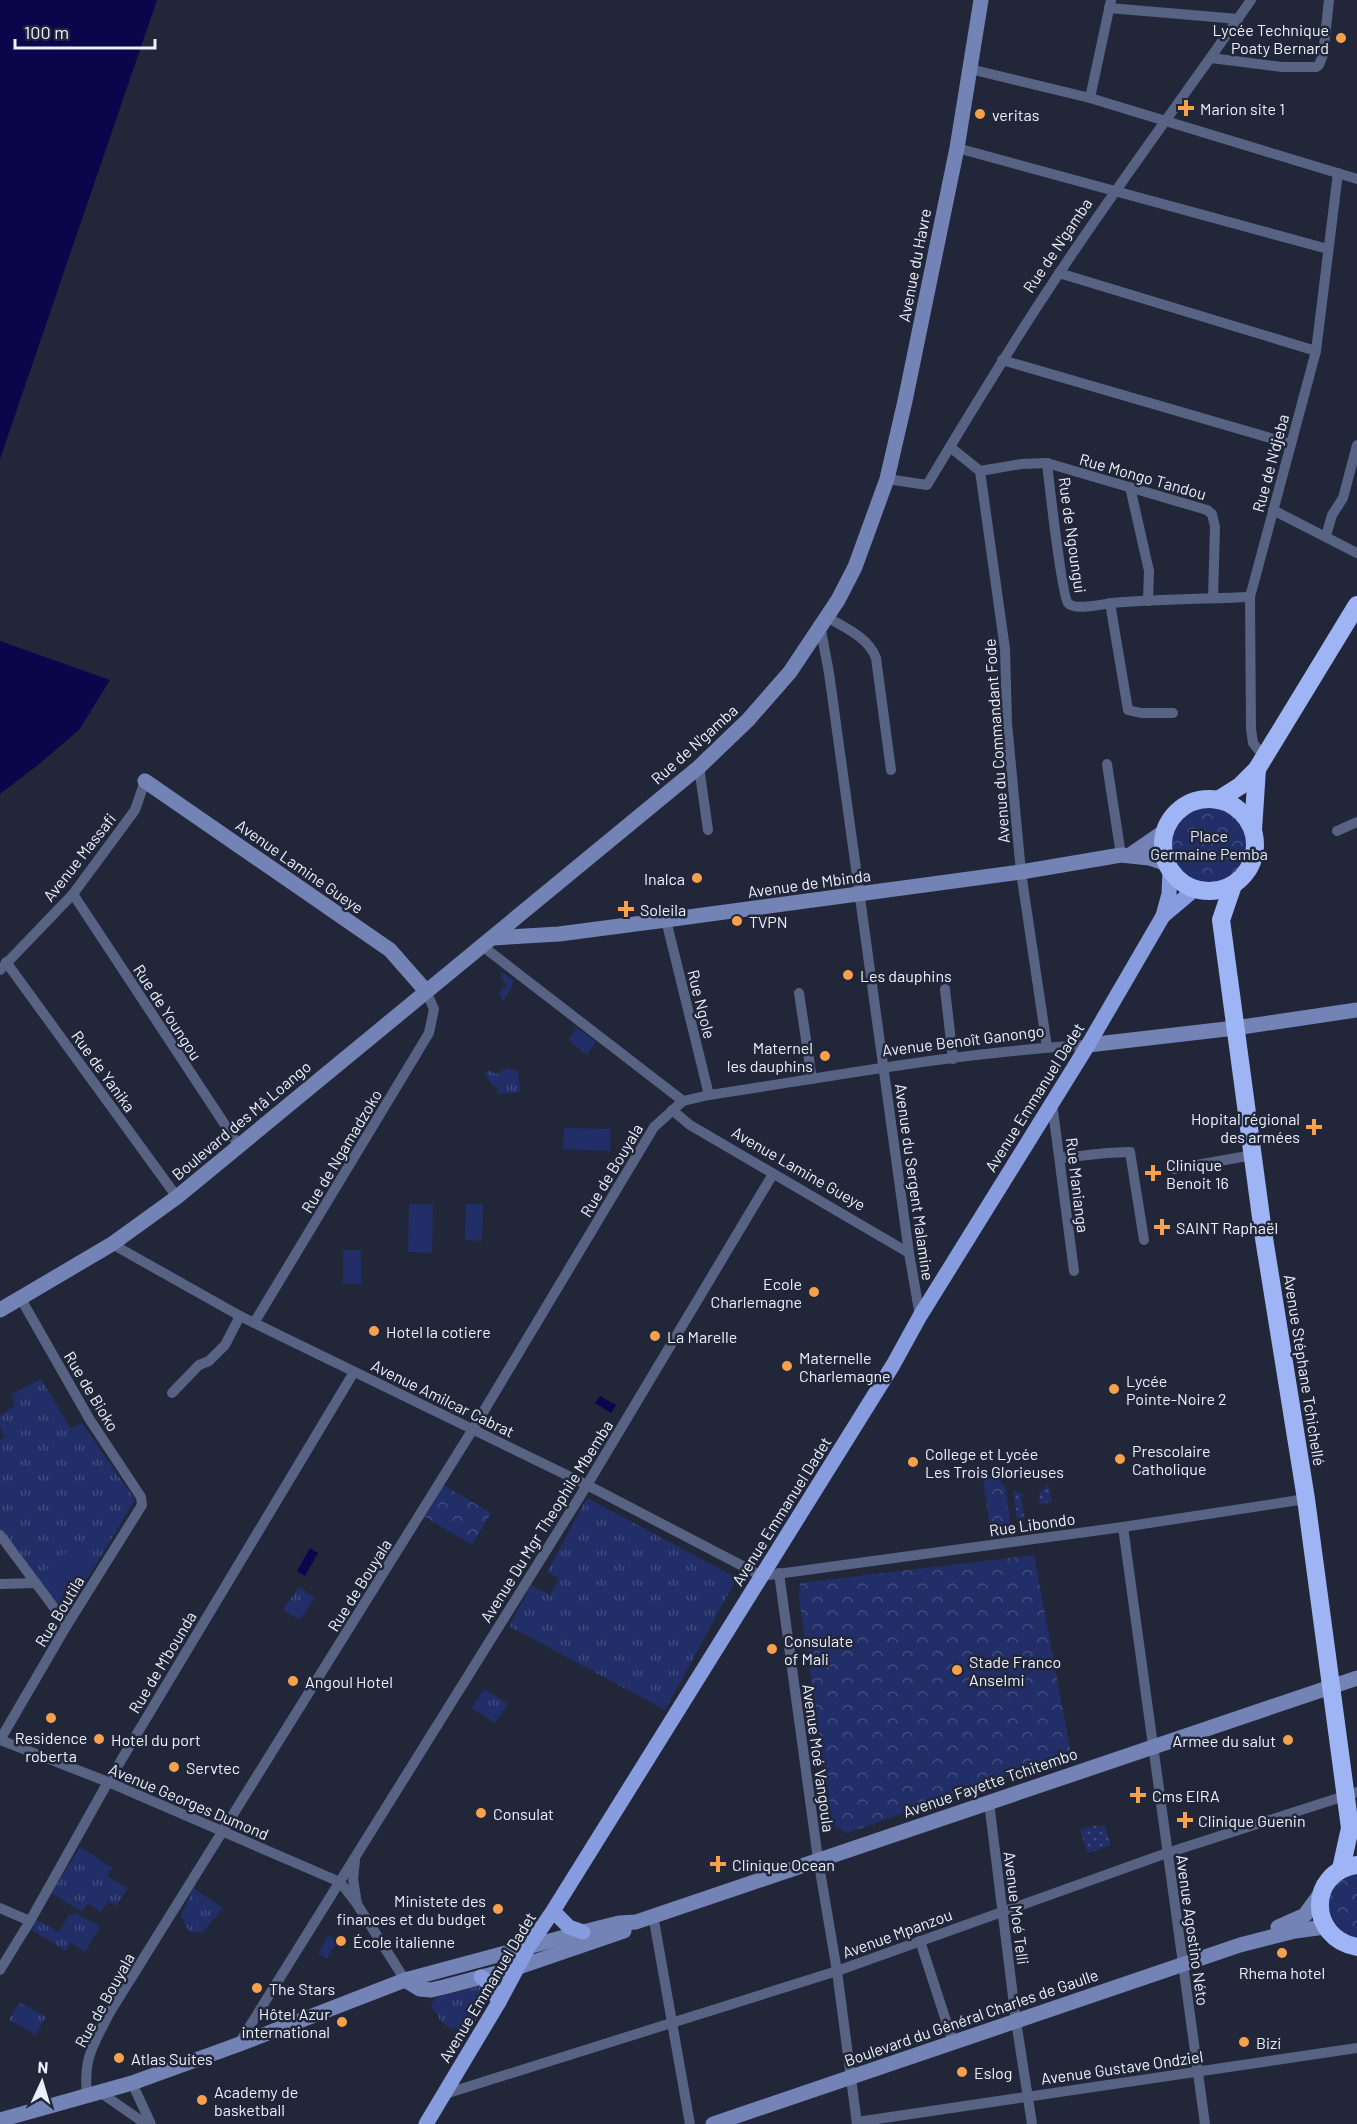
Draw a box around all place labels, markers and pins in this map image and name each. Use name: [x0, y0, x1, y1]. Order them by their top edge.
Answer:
place label: Lycée Technique Poaty Bernard: [1212, 20, 1329, 57]
marker: Lycée Technique Poaty Bernard: [1334, 31, 1348, 45]
marker: Marion site 1: [1177, 99, 1195, 117]
place label: Marion site 1: [1200, 99, 1285, 118]
place label: veritas: [992, 105, 1039, 124]
marker: veritas: [973, 107, 987, 121]
place label: Inalca: [644, 869, 685, 888]
marker: Inalca: [690, 871, 704, 885]
marker: Soleila: [617, 900, 635, 918]
place label: Soleila: [640, 900, 686, 919]
place label: TVPN: [749, 912, 788, 931]
marker: TVPN: [730, 914, 744, 928]
place label: Les dauphins: [860, 966, 952, 985]
marker: Les dauphins: [841, 968, 855, 982]
place label: Maternel les dauphins: [727, 1038, 813, 1075]
marker: Maternel les dauphins: [818, 1049, 832, 1063]
place label: Hopital régional des armées: [1191, 1109, 1300, 1146]
marker: Hopital régional des armées: [1305, 1118, 1323, 1136]
place label: Clinique Benoit 16: [1166, 1155, 1229, 1192]
marker: Clinique Benoit 16: [1144, 1164, 1162, 1182]
marker: SAINT Raphaël: [1153, 1218, 1171, 1236]
place label: SAINT Raphaël: [1176, 1218, 1278, 1237]
place label: Ecole Charlemagne: [710, 1274, 802, 1311]
marker: Ecole Charlemagne: [807, 1285, 821, 1299]
place label: Hotel la cotiere: [386, 1322, 491, 1341]
marker: Hotel la cotiere: [367, 1324, 381, 1338]
place label: La Marelle: [667, 1327, 737, 1346]
marker: La Marelle: [648, 1329, 662, 1343]
place label: Maternelle Charlemagne: [799, 1348, 891, 1385]
marker: Maternelle Charlemagne: [780, 1359, 794, 1373]
place label: Lycée Pointe-Noire 2: [1126, 1371, 1227, 1408]
marker: Lycée Pointe-Noire 2: [1107, 1382, 1121, 1396]
place label: Prescolaire Catholique: [1132, 1441, 1211, 1478]
place label: College et Lycée Les Trois Glorieuses: [925, 1444, 1064, 1481]
marker: Prescolaire Catholique: [1113, 1452, 1127, 1466]
marker: College et Lycée Les Trois Glorieuses: [906, 1455, 920, 1469]
place label: Consulate of Mali: [784, 1631, 853, 1668]
marker: Consulate of Mali: [765, 1642, 779, 1656]
place label: Stade Franco Anselmi: [969, 1652, 1061, 1689]
marker: Stade Franco Anselmi: [950, 1663, 964, 1677]
place label: Angoul Hotel: [305, 1672, 393, 1691]
marker: Angoul Hotel: [286, 1674, 300, 1688]
marker: Residence roberta: [44, 1711, 58, 1725]
place label: Residence roberta: [15, 1728, 87, 1765]
place label: Hotel du port: [111, 1730, 201, 1749]
place label: Armee du salut: [1173, 1731, 1276, 1750]
marker: Hotel du port: [92, 1732, 106, 1746]
marker: Armee du salut: [1281, 1733, 1295, 1747]
place label: Servtec: [186, 1758, 240, 1777]
marker: Servtec: [167, 1760, 181, 1774]
marker: Cms EIRA: [1129, 1786, 1147, 1804]
place label: Cms EIRA: [1152, 1786, 1220, 1805]
place label: Consulat: [493, 1804, 554, 1823]
marker: Consulat: [474, 1806, 488, 1820]
marker: Clinique Guenin: [1176, 1811, 1194, 1829]
place label: Clinique Guenin: [1198, 1811, 1306, 1830]
marker: Clinique Ocean: [709, 1855, 727, 1873]
place label: Clinique Ocean: [732, 1855, 835, 1874]
place label: Ministete des finances et du budget: [337, 1891, 486, 1928]
marker: Ministete des finances et du budget: [491, 1902, 505, 1916]
place label: École italienne: [353, 1932, 455, 1951]
marker: École italienne: [334, 1934, 348, 1948]
marker: Rhema hotel: [1275, 1946, 1289, 1960]
place label: Rhema hotel: [1239, 1963, 1325, 1982]
place label: The Stars: [269, 1979, 335, 1998]
marker: The Stars: [250, 1981, 264, 1995]
place label: Hôtel Azur international: [242, 2004, 330, 2041]
marker: Hôtel Azur international: [335, 2015, 349, 2029]
place label: Bizi: [1256, 2033, 1281, 2052]
marker: Bizi: [1237, 2035, 1251, 2049]
place label: Atlas Suites: [131, 2049, 213, 2068]
marker: Atlas Suites: [112, 2051, 126, 2065]
place label: Eslog: [974, 2063, 1012, 2082]
marker: Eslog: [955, 2065, 969, 2079]
place label: Academy de basketball: [214, 2082, 298, 2119]
marker: Academy de basketball: [195, 2093, 209, 2107]

